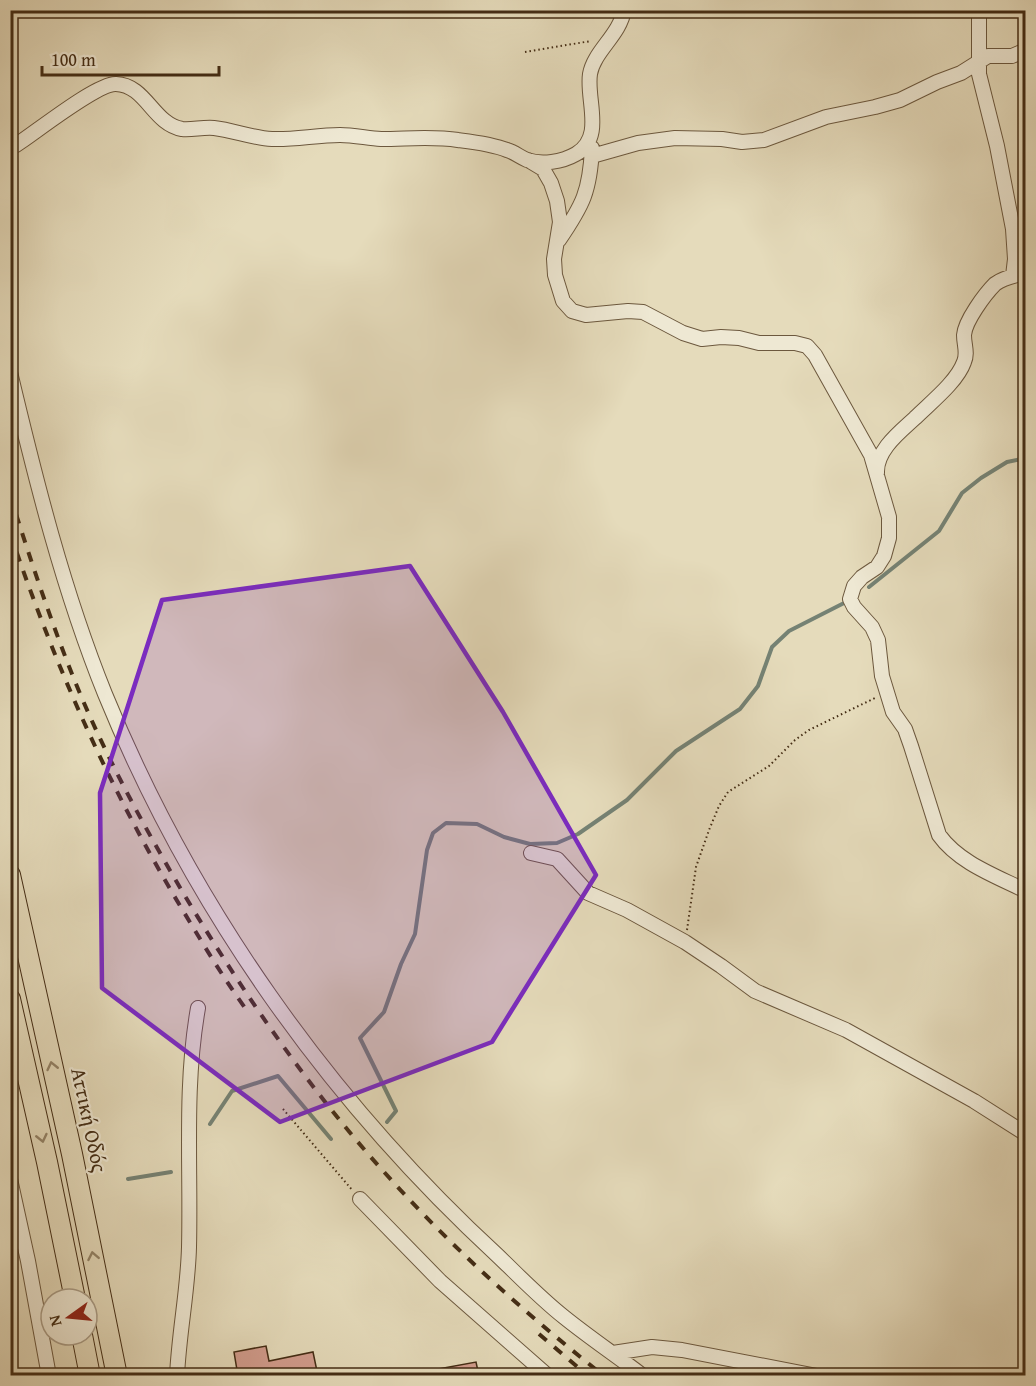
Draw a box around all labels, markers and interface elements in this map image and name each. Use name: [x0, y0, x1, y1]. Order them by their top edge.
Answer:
scale bar: [42, 39, 219, 77]
text: 100 m: [51, 46, 96, 73]
one-way arrow: [47, 1061, 60, 1071]
street label: Αττική Οδός: [63, 1065, 116, 1175]
one-way arrow: [35, 1133, 48, 1143]
one-way arrow: [87, 1252, 100, 1262]
north arrow: [39, 1287, 99, 1347]
text: N: [41, 1312, 67, 1329]

